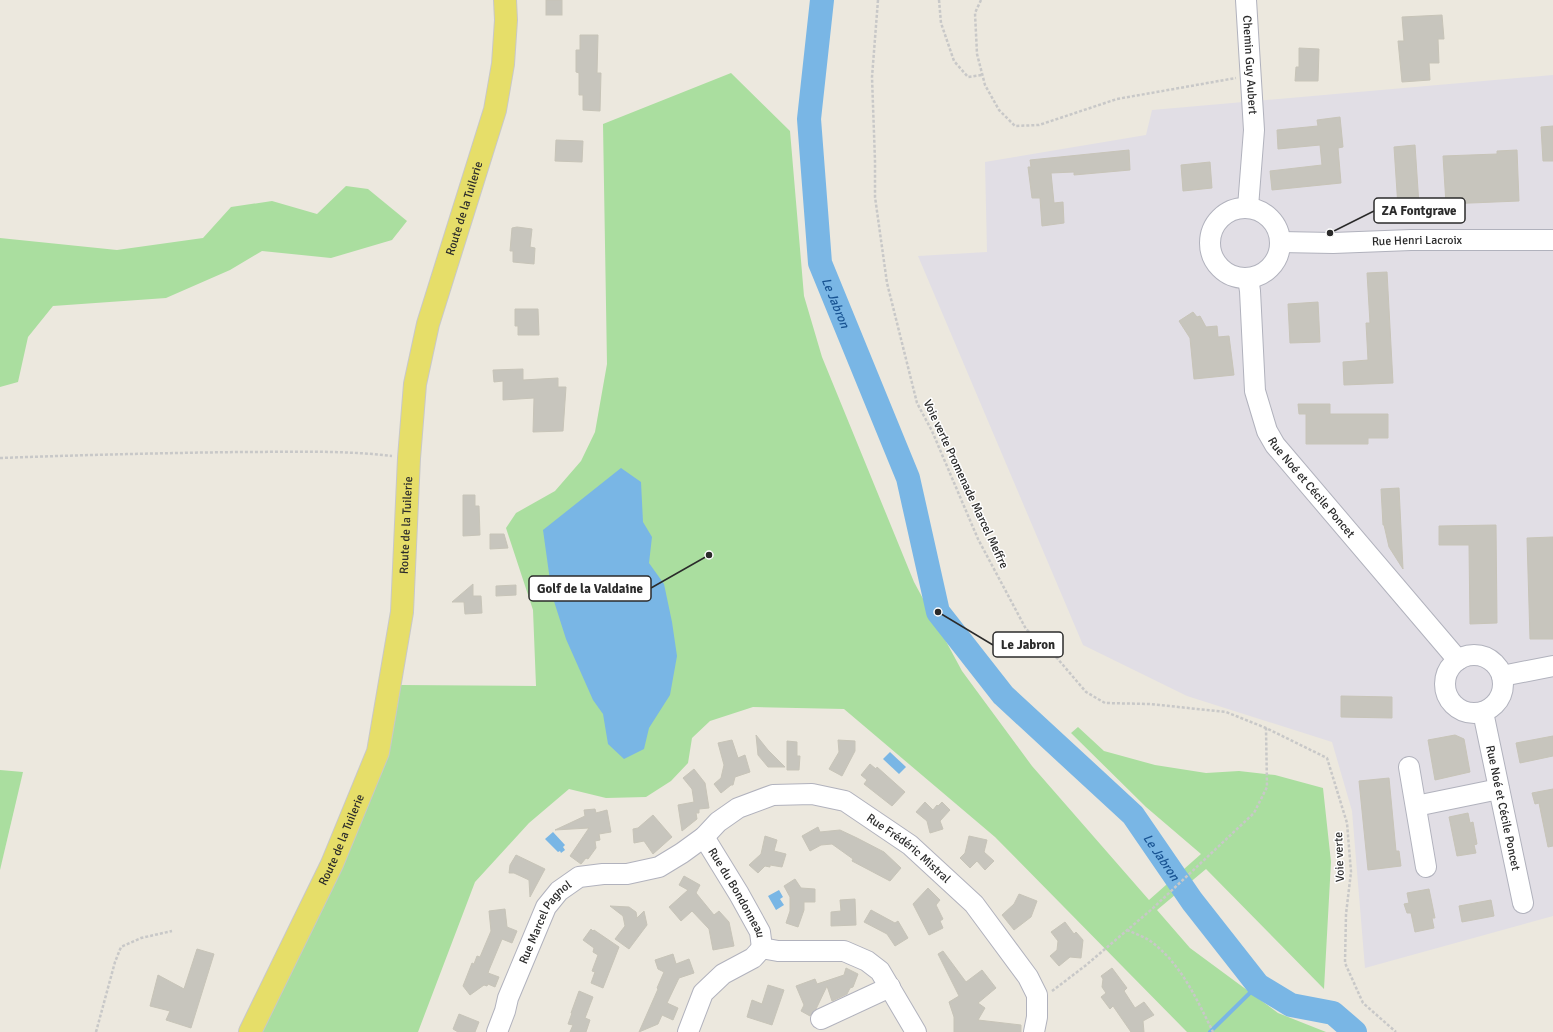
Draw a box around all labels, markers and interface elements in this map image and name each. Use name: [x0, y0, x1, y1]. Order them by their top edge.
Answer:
street label: Chemin Guy Aubert: [1239, 15, 1260, 115]
street label: Route de la Tuilerie: [443, 160, 486, 258]
callout: ZA Fontgrave: [1374, 198, 1465, 223]
text: ZA Fontgrave: [1382, 203, 1457, 219]
street label: Rue Henri Lacroix: [1371, 233, 1463, 250]
water label: Le Jabron: [818, 275, 853, 332]
street label: Voie verte Promenade Marcel Meffre: [920, 397, 1011, 571]
street label: Rue Noé et Cécile Poncet: [1264, 435, 1358, 541]
street label: Route de la Tuilerie: [397, 476, 416, 574]
callout: Golf de la Valdaine: [529, 576, 651, 601]
text: Golf de la Valdaine: [537, 581, 644, 597]
callout: Le Jabron: [993, 632, 1063, 657]
text: Le Jabron: [1001, 637, 1055, 653]
street label: Rue Noé et Cécile Poncet: [1482, 744, 1523, 872]
street label: Route de la Tuilerie: [316, 792, 368, 888]
street label: Rue Frédéric Mistral: [864, 811, 954, 887]
water label: Le Jabron: [1139, 831, 1183, 885]
street label: Voie verte: [1331, 831, 1348, 882]
street label: Rue du Bondonneau: [704, 845, 768, 939]
street label: Rue Marcel Pagnol: [516, 877, 575, 966]

